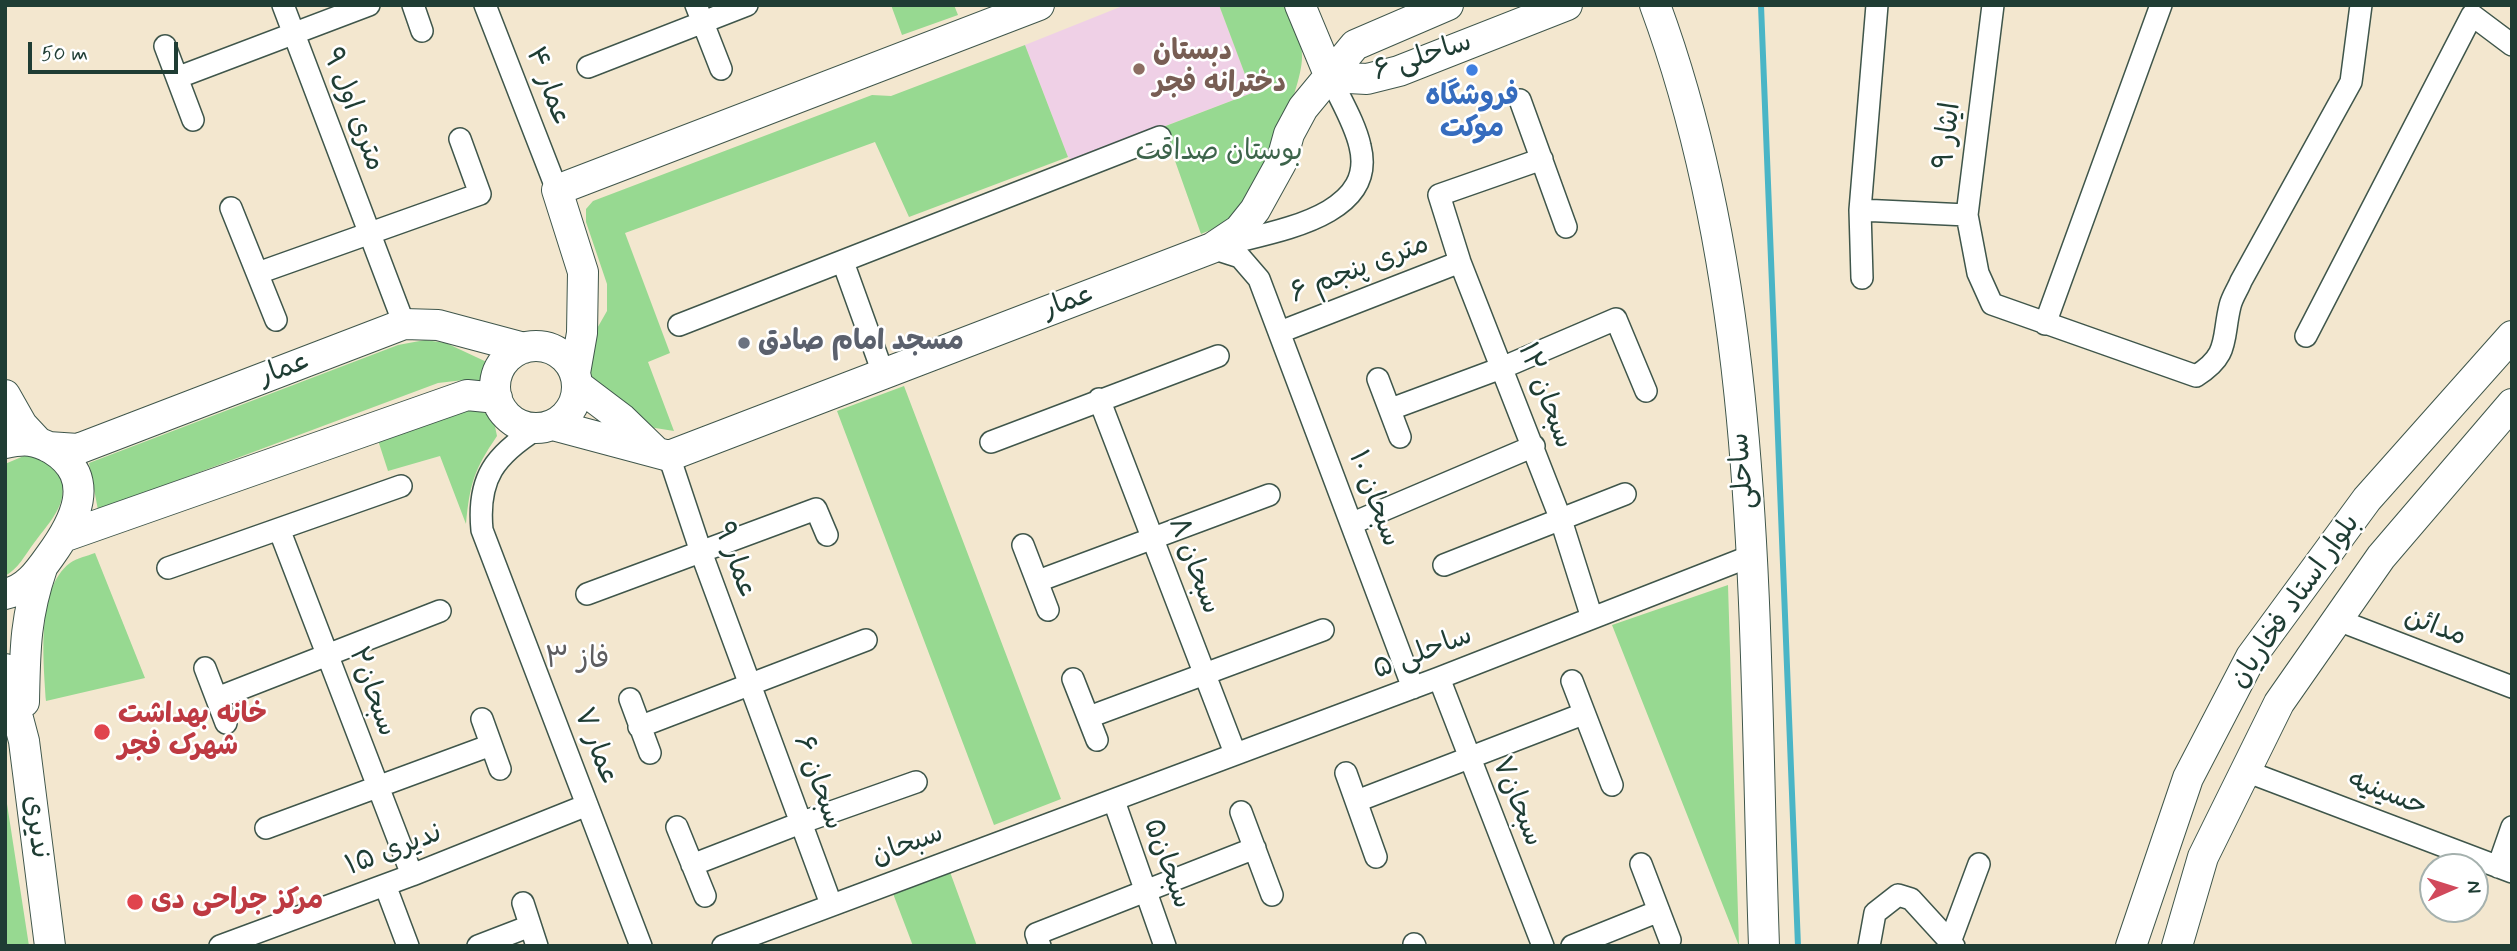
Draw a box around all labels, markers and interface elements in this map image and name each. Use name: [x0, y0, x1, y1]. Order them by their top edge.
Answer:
street label: ساحلی ۶: [1370, 26, 1476, 90]
scale bar: [32, 28, 182, 72]
place label: دبستان دخترانه فجر: [1153, 36, 1286, 102]
text: 50 m: [41, 40, 88, 68]
street label: عمار ۴: [517, 43, 577, 131]
street label: ۹ متری اول: [313, 44, 391, 176]
marker: دبستان دخترانه فجر: [1131, 61, 1147, 77]
marker: فروشگاه موکت: [1464, 62, 1480, 78]
place label: فروشگاه موکت: [1425, 81, 1519, 147]
street label: ایثار ۹: [1928, 101, 1970, 171]
park label: بوستان صداقت: [1135, 136, 1303, 170]
street label: ۶ متری پنجم: [1286, 228, 1434, 312]
street label: عمار: [1038, 278, 1100, 328]
place label: مسجد امام صادق: [758, 326, 964, 360]
marker: مسجد امام صادق: [736, 335, 752, 351]
street label: سبحان ۱۲: [1509, 338, 1579, 454]
street label: عمار: [254, 345, 316, 395]
street label: ساحلی: [1724, 431, 1764, 511]
street label: سبحان ۱۰: [1339, 446, 1407, 552]
street label: بلوار استاد فخاریان: [2223, 508, 2369, 696]
street label: سبحان ۸: [1159, 513, 1227, 619]
street label: عمار ۹: [705, 518, 763, 604]
street label: مدائن: [2399, 601, 2471, 655]
street label: ساحلی ۵: [1369, 620, 1477, 688]
street label: سبحان۲: [339, 643, 403, 741]
district label: فاز ۳: [545, 643, 609, 679]
place label: خانه بهداشت شهرک فجر: [118, 699, 267, 765]
street label: عمار ۷: [565, 703, 625, 791]
marker: خانه بهداشت شهرک فجر: [92, 722, 112, 742]
street label: سبحان ۶: [784, 731, 850, 835]
street label: سبحان۷: [1483, 752, 1549, 852]
street label: حسینیه: [2343, 765, 2431, 825]
street label: ندیری: [14, 793, 56, 861]
street label: سبحان۵: [1134, 815, 1198, 913]
street label: ندیری ۱۵: [341, 817, 447, 885]
street label: سبحان: [868, 818, 948, 874]
north arrow: [2419, 853, 2489, 923]
text: N: [2461, 880, 2486, 894]
place label: مرکز جراحی دی: [151, 885, 323, 919]
marker: مرکز جراحی دی: [125, 892, 145, 912]

